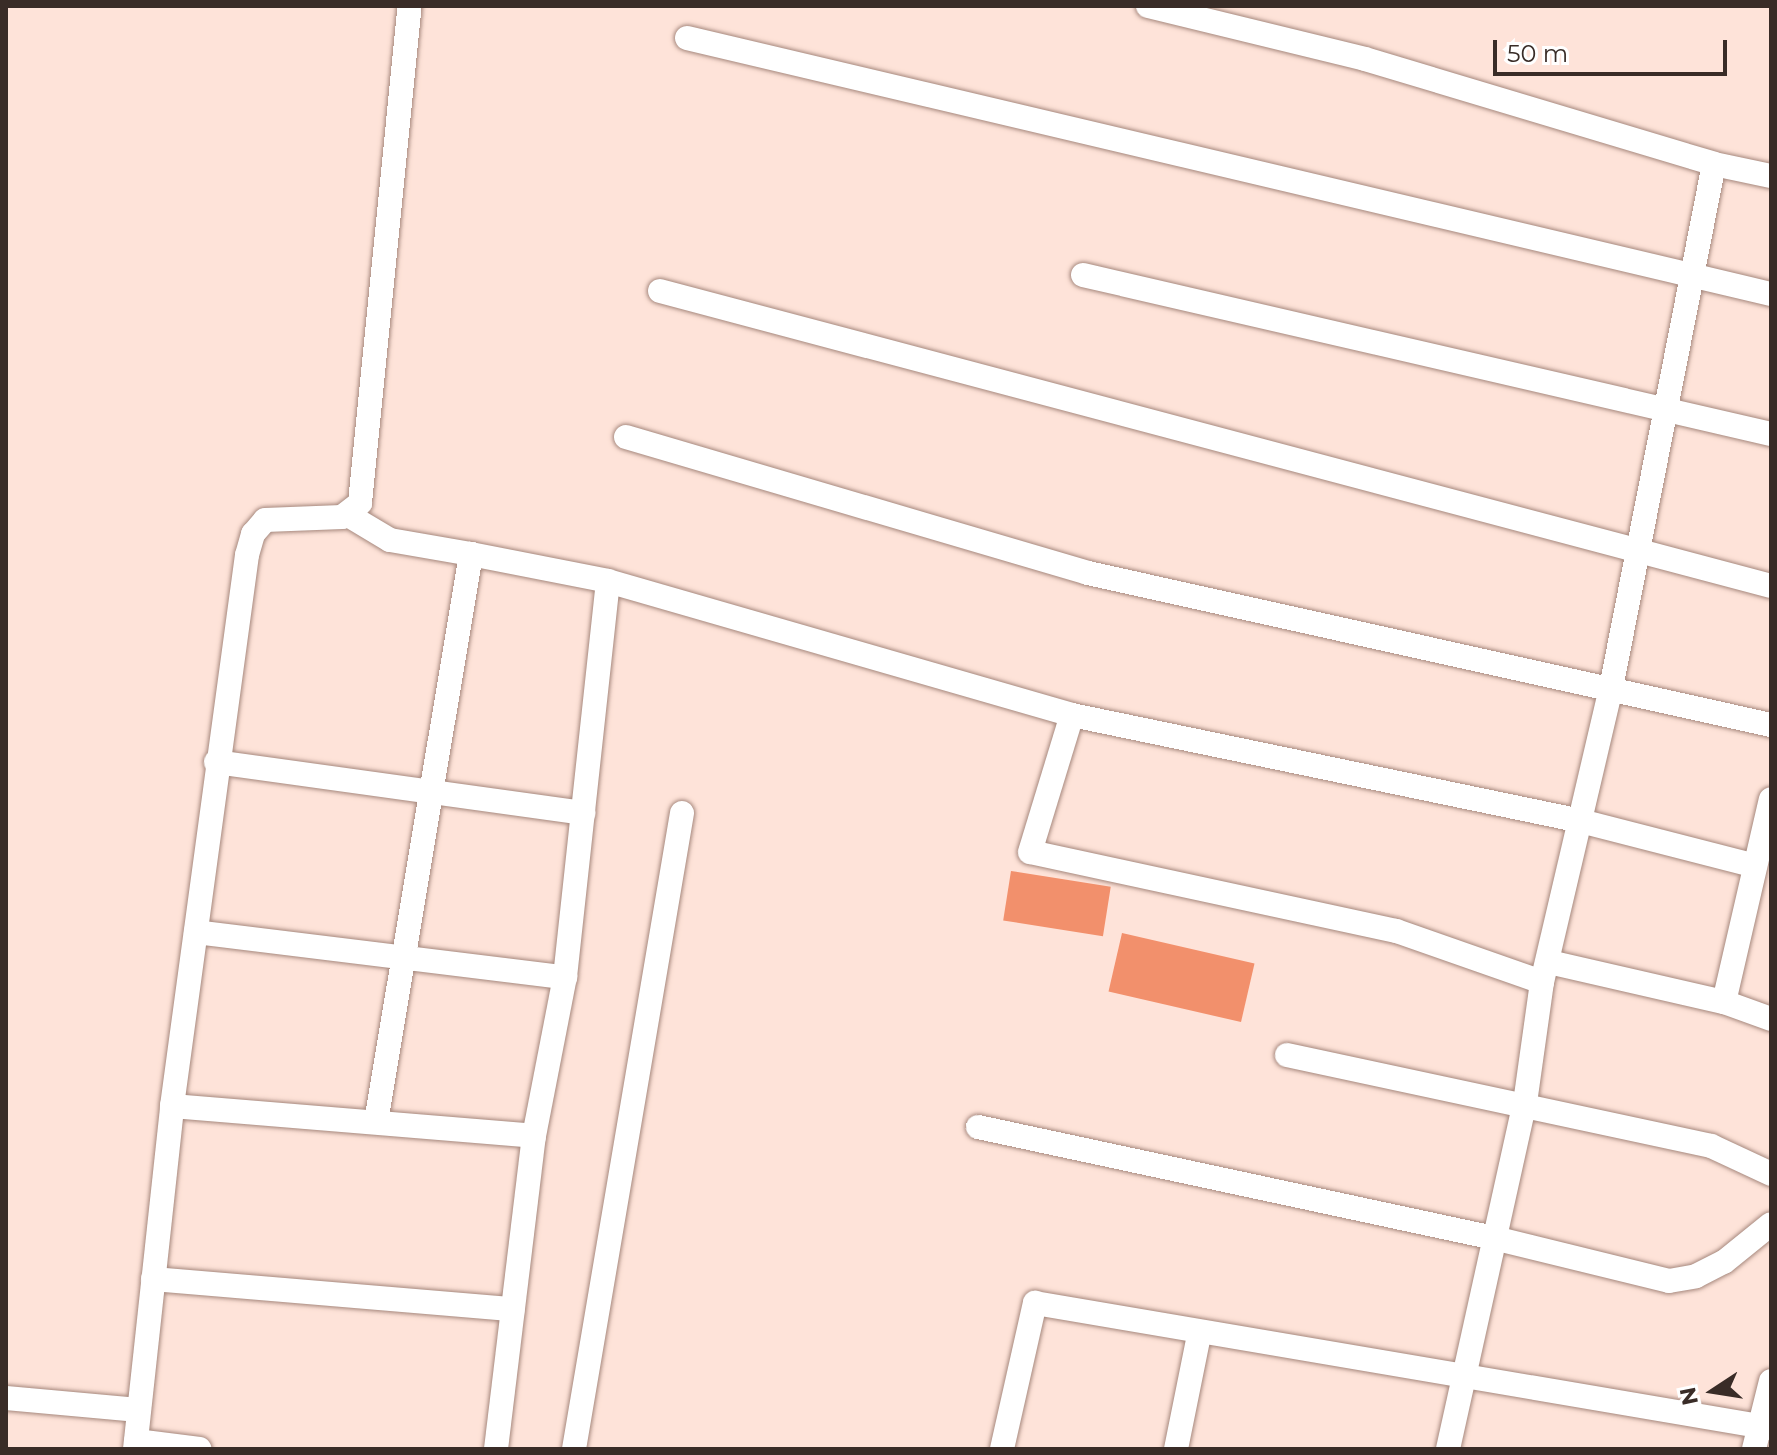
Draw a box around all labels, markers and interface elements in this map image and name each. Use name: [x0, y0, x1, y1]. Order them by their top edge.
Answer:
scale bar: [1497, 24, 1731, 74]
text: 50 m: [1507, 39, 1568, 68]
north arrow: [1673, 1351, 1753, 1431]
text: N: [1674, 1385, 1704, 1408]

